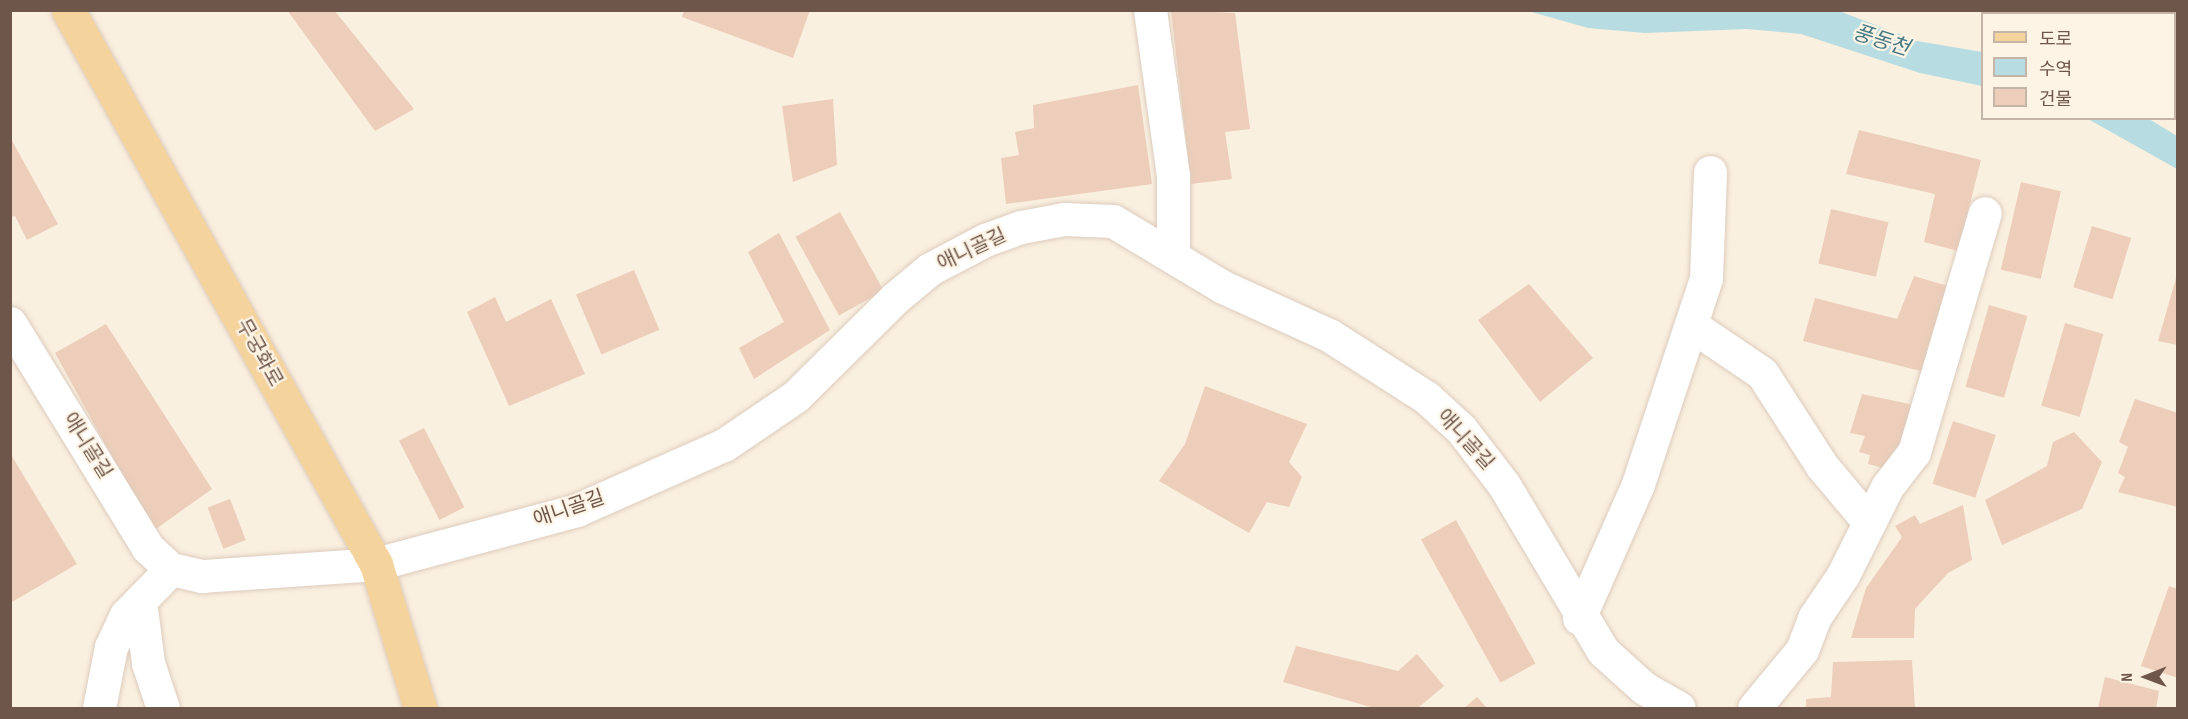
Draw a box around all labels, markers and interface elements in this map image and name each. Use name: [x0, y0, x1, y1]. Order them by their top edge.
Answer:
legend: [1981, 12, 2176, 120]
water label: 풍동천: [1850, 20, 1912, 62]
text: 도로: [2039, 29, 2072, 50]
text: 수역: [2039, 59, 2072, 80]
text: 건물: [2039, 89, 2072, 110]
street label: 애니골길: [934, 224, 1010, 276]
street label: 무궁화로: [231, 315, 287, 391]
street label: 애니골길: [1431, 405, 1499, 475]
street label: 애니골길: [57, 408, 117, 484]
street label: 애니골길: [530, 486, 608, 532]
north arrow: [2116, 647, 2176, 707]
text: N: [2118, 673, 2137, 682]

